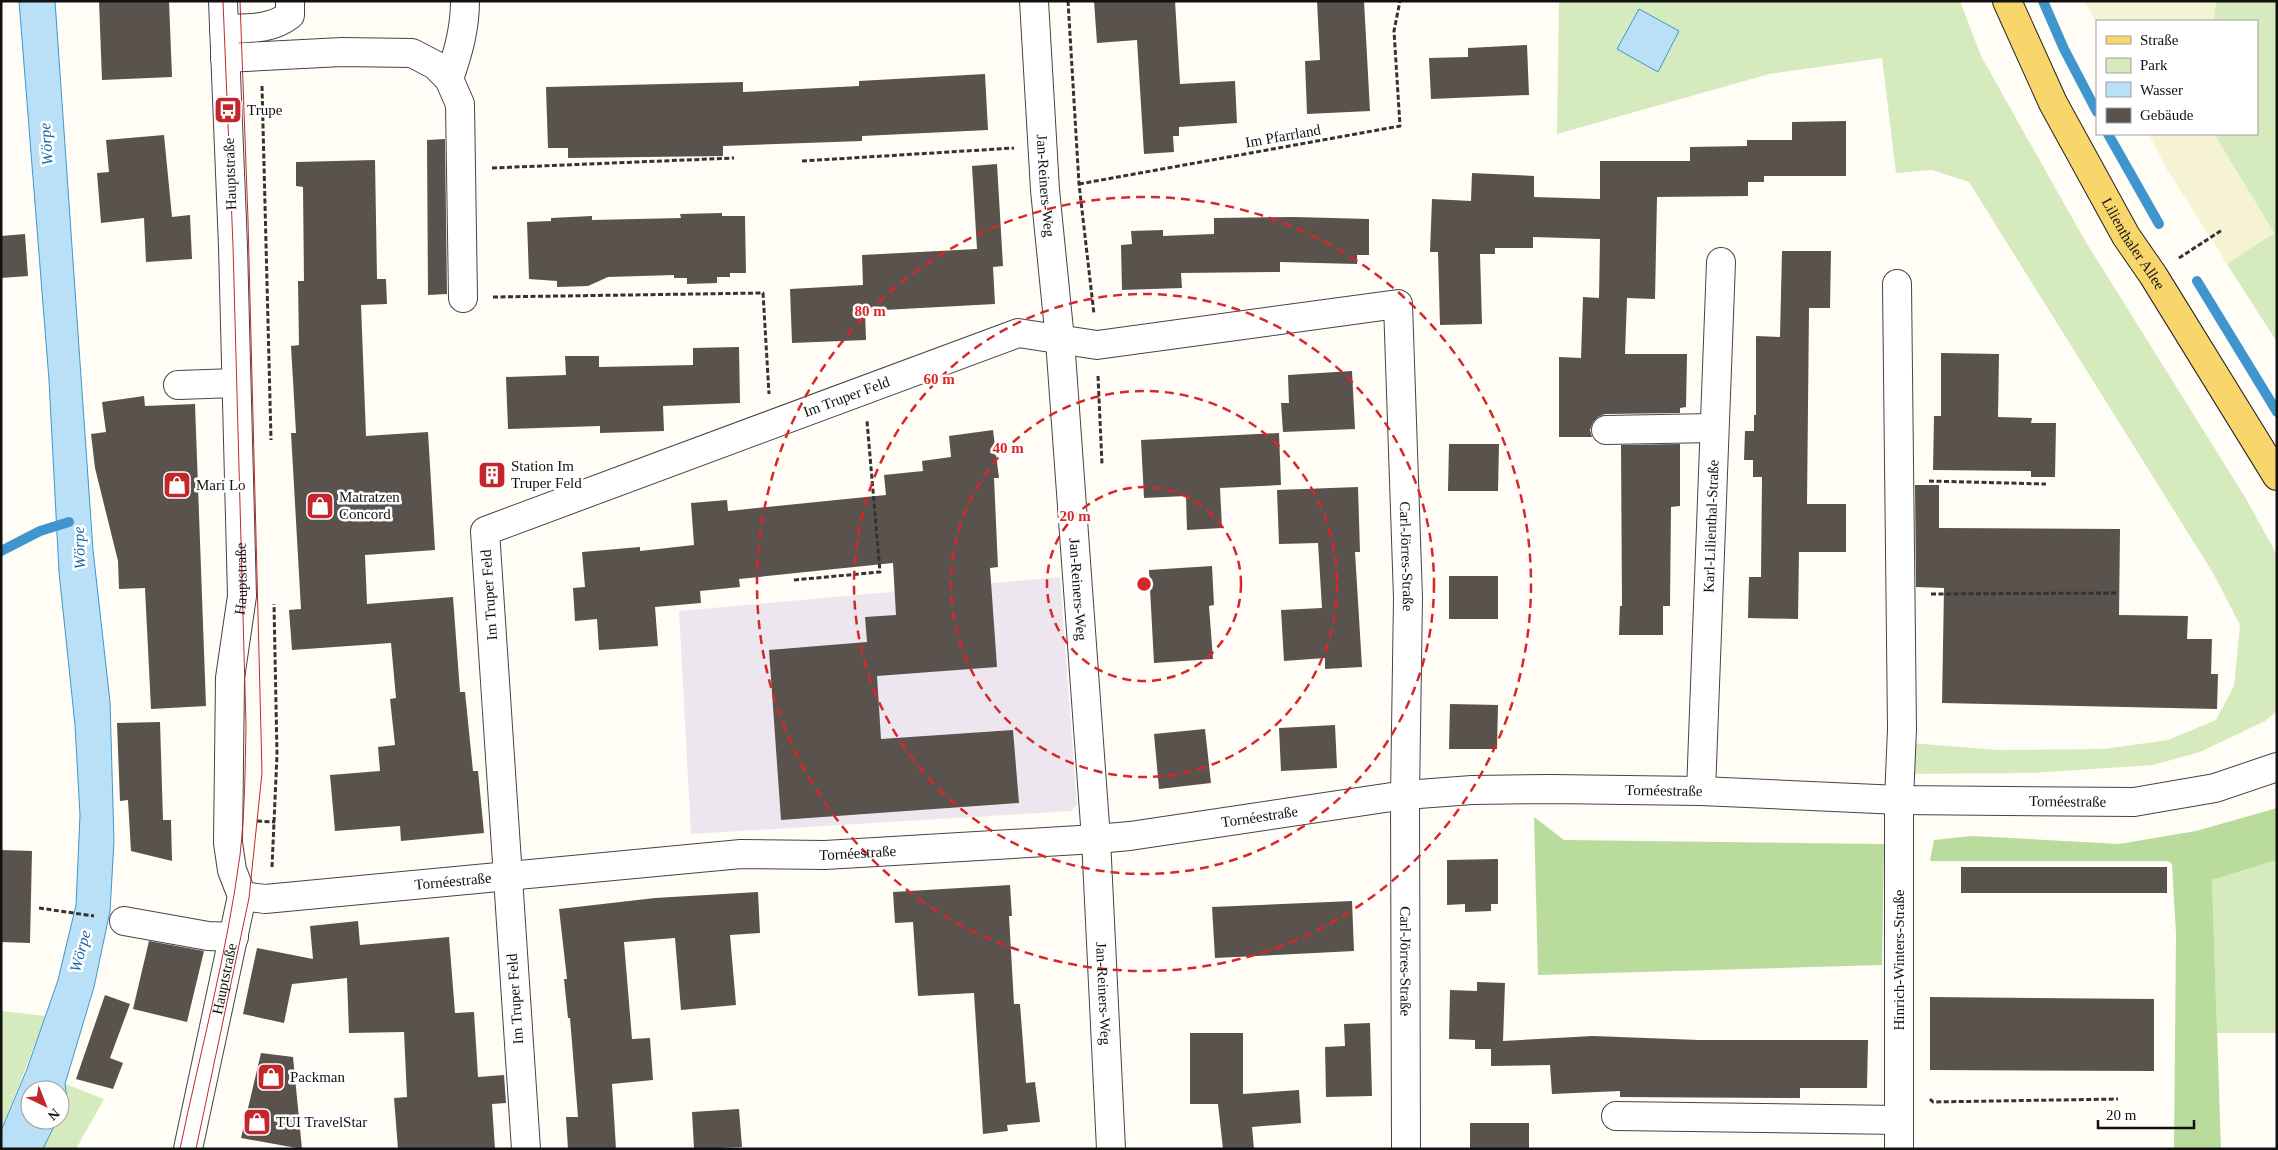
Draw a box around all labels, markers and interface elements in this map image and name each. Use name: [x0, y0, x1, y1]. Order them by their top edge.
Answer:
legend: [2096, 20, 2258, 135]
text: Straße: [2140, 32, 2179, 48]
text: Park: [2140, 57, 2168, 73]
text: Wasser: [2140, 82, 2183, 98]
bus stop icon: Trupe: [213, 95, 243, 125]
place label: Trupe: [247, 102, 283, 118]
text: Gebäude: [2140, 107, 2194, 123]
street label: Im Pfarrland: [1244, 121, 1322, 150]
water label: Wörpe: [36, 122, 57, 166]
street label: Jan-Reiners-Weg: [1034, 134, 1058, 238]
street label: Hauptstraße: [221, 137, 239, 210]
street label: Lilienthaler Allee: [2099, 195, 2168, 293]
text: 80 m: [854, 303, 886, 319]
text: 60 m: [923, 371, 955, 387]
street label: Im Truper Feld: [801, 373, 892, 420]
text: 40 m: [992, 440, 1024, 456]
place label: Station Im Truper Feld: [511, 458, 582, 491]
street label: Karl-Lilienthal-Straße: [1700, 459, 1722, 593]
building icon: Station Im Truper Feld: [477, 460, 507, 490]
shop icon: Mari Lo: [162, 470, 192, 500]
place label: Mari Lo: [196, 477, 246, 493]
place label: Matratzen Concord: [339, 489, 400, 522]
shop icon: Matratzen Concord: [305, 491, 335, 521]
street label: Carl-Jörres-Straße: [1397, 501, 1416, 612]
text: 20 m: [1059, 508, 1091, 524]
water label: Wörpe: [70, 526, 89, 570]
street label: Jan-Reiners-Weg: [1066, 537, 1090, 642]
street label: Hauptstraße: [231, 542, 250, 616]
street label: Im Truper Feld: [478, 549, 500, 641]
centre of rings: [1135, 575, 1153, 593]
street label: Tornéestraße: [1625, 782, 1703, 799]
street label: Tornéestraße: [2029, 793, 2107, 810]
street label: Tornéestraße: [1220, 803, 1299, 830]
street label: Tornéestraße: [819, 843, 897, 863]
street label: Tornéestraße: [414, 870, 493, 893]
street label: Hinrich-Winters-Straße: [1891, 889, 1907, 1031]
street label: Carl-Jörres-Straße: [1397, 906, 1414, 1017]
water label: Wörpe: [66, 928, 95, 974]
street label: Hauptstraße: [209, 941, 240, 1016]
street label: Jan-Reiners-Weg: [1093, 942, 1114, 1046]
street label: Im Truper Feld: [504, 953, 526, 1045]
shop icon: Packman: [256, 1062, 286, 1092]
place label: Packman: [290, 1069, 345, 1085]
north arrow: [20, 1080, 70, 1130]
scale bar: [2098, 1098, 2194, 1130]
text: N: [45, 1105, 62, 1123]
shop icon: TUI TravelStar: [242, 1107, 272, 1137]
text: 20 m: [2106, 1107, 2137, 1123]
place label: TUI TravelStar: [276, 1114, 367, 1130]

